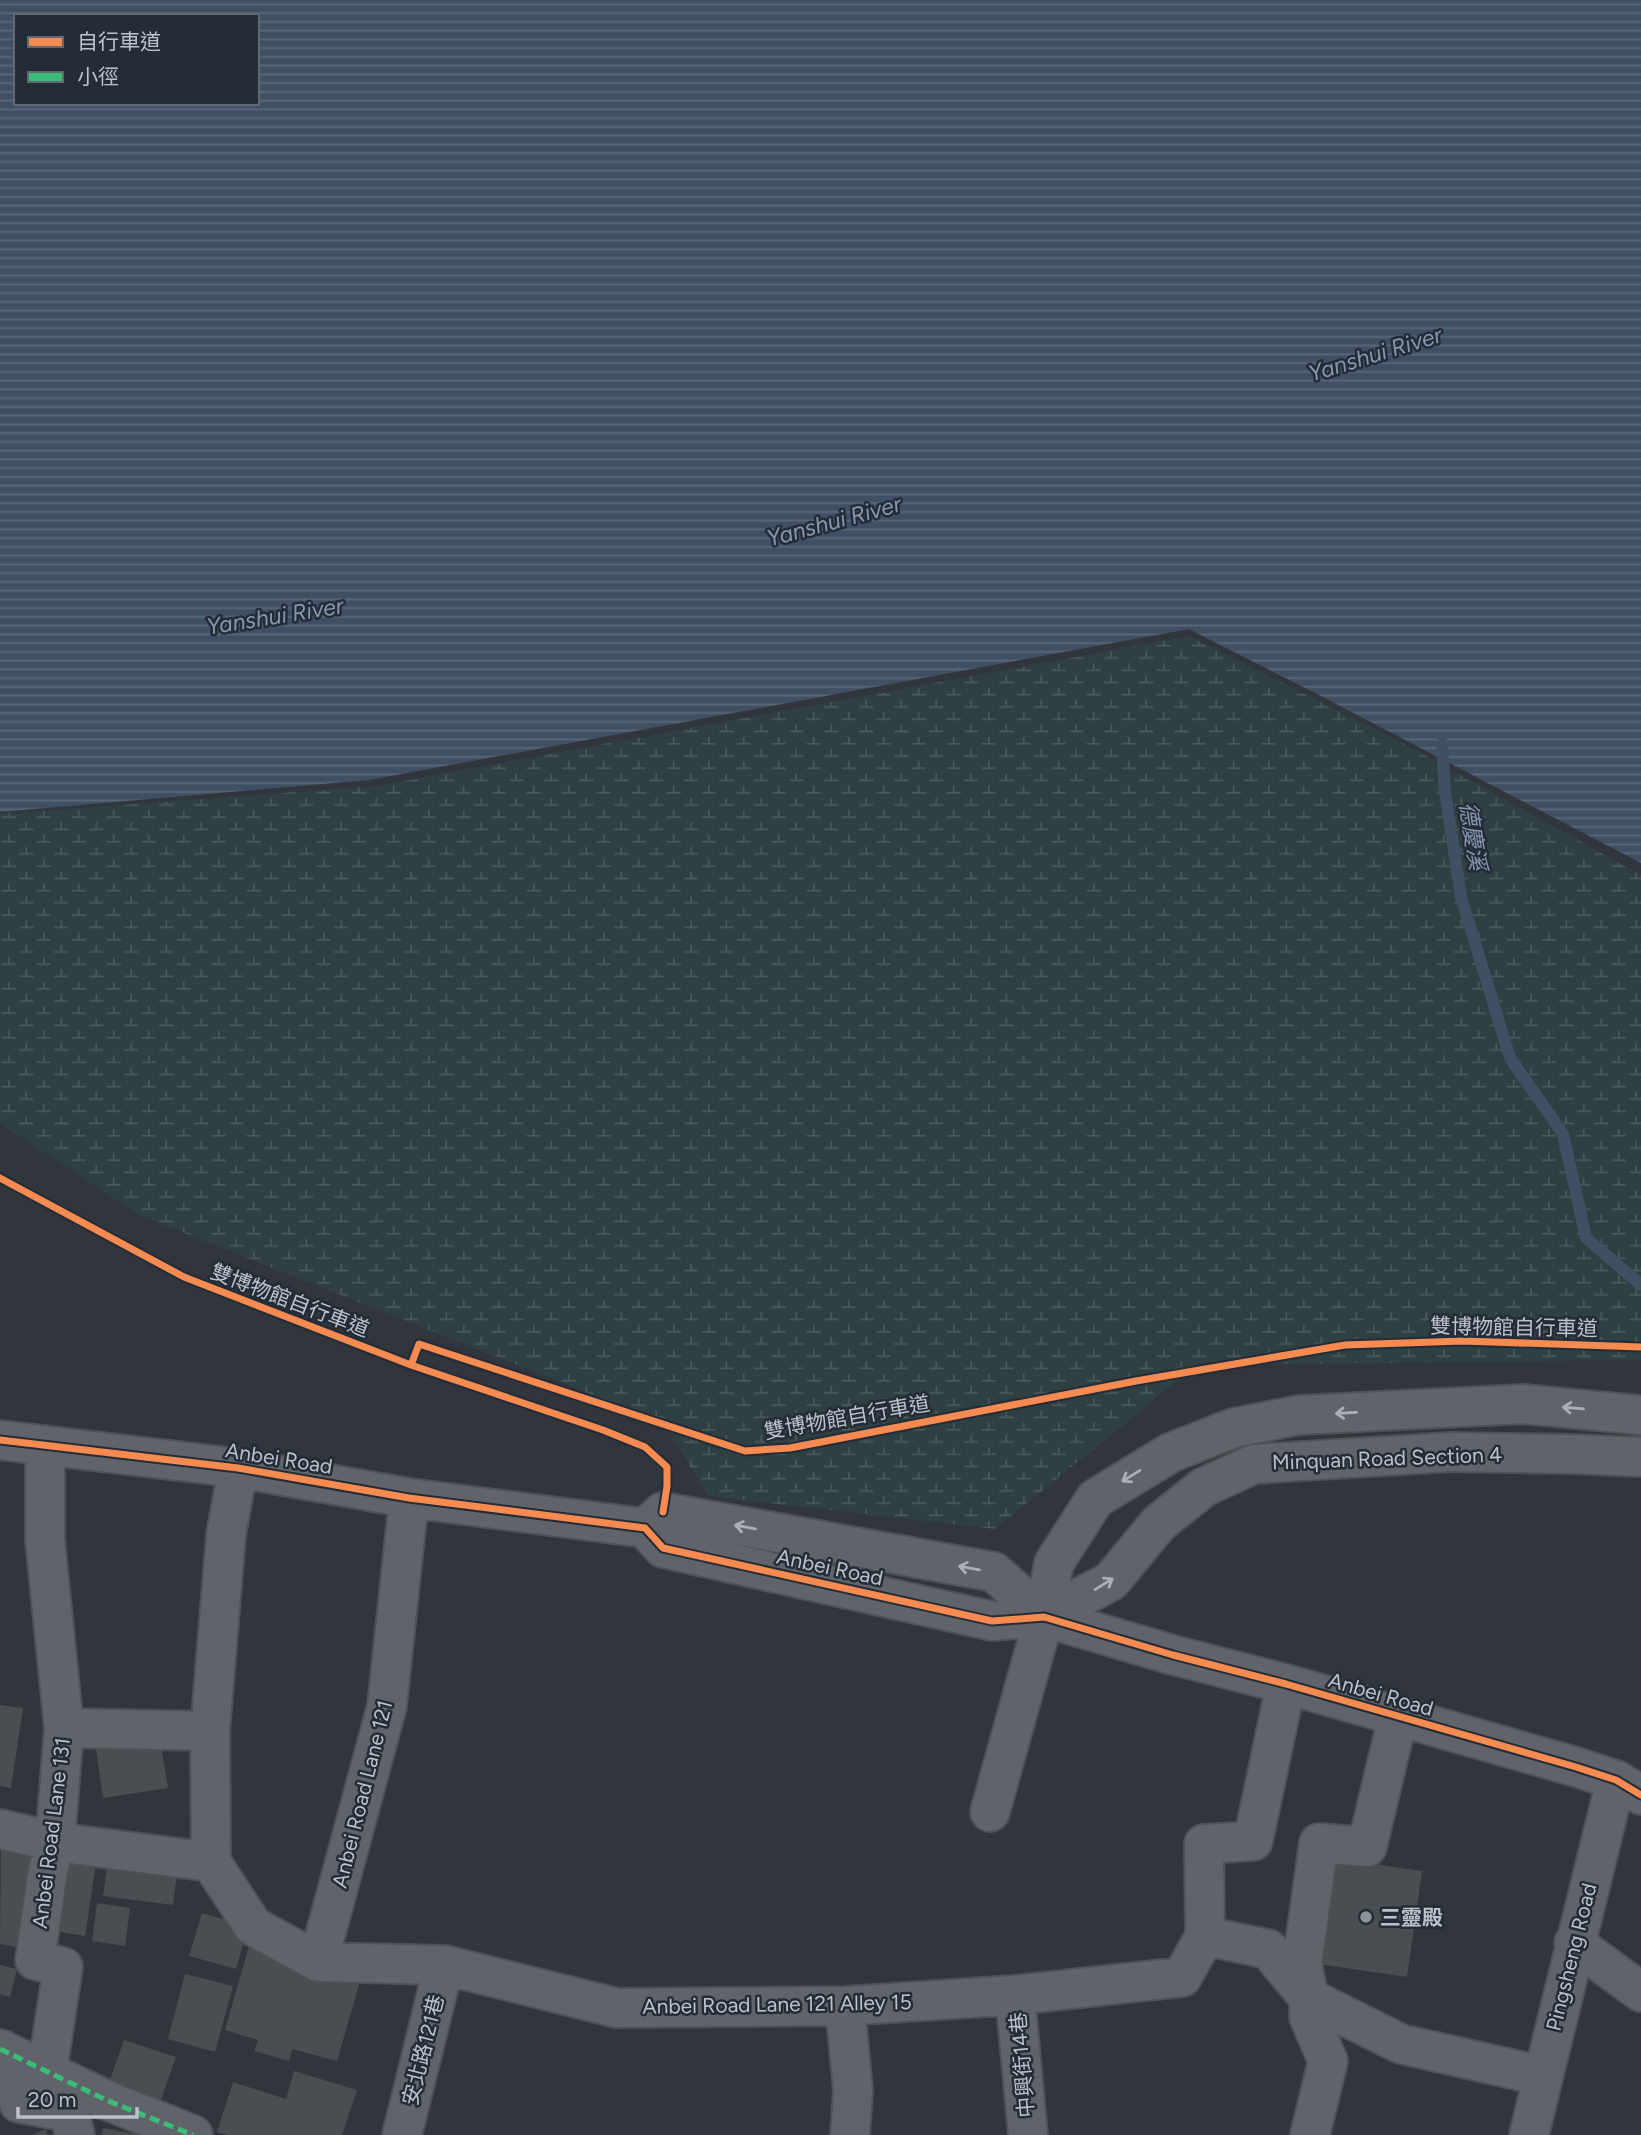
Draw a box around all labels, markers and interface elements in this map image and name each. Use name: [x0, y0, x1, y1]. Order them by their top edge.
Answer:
legend: [14, 14, 259, 105]
text: 自行車道: [77, 29, 161, 54]
text: 小徑: [77, 64, 119, 89]
water label: Yanshui River: [1305, 320, 1446, 388]
water label: Yanshui River: [764, 489, 906, 552]
water label: Yanshui River: [205, 591, 347, 641]
water label: 德慶溪: [1454, 800, 1493, 875]
street label: 雙博物館自行車道: [207, 1258, 373, 1342]
street label: 雙博物館自行車道: [1430, 1313, 1598, 1341]
street label: 雙博物館自行車道: [762, 1390, 932, 1444]
one-way arrow: [1562, 1401, 1585, 1414]
one-way arrow: [1335, 1406, 1358, 1419]
street label: Anbei Road: [224, 1437, 334, 1479]
street label: Minquan Road Section 4: [1272, 1441, 1502, 1475]
one-way arrow: [1122, 1470, 1142, 1484]
one-way arrow: [734, 1520, 757, 1533]
street label: Anbei Road: [775, 1544, 885, 1590]
one-way arrow: [958, 1560, 981, 1574]
one-way arrow: [1093, 1577, 1113, 1591]
street label: Anbei Road: [1326, 1667, 1436, 1721]
street label: Anbei Road Lane 121: [327, 1698, 397, 1890]
street label: Anbei Road Lane 131: [27, 1736, 75, 1930]
street label: Pingsheng Road: [1541, 1880, 1601, 2034]
place label: 三靈殿: [1380, 1905, 1443, 1930]
marker: 三靈殿: [1358, 1909, 1374, 1925]
street label: Anbei Road Lane 121 Alley 15: [642, 1989, 912, 2019]
street label: 安北路121巷: [397, 1992, 449, 2108]
street label: 中興街14巷: [1005, 2011, 1039, 2119]
scale bar: [18, 2076, 136, 2120]
text: 20 m: [28, 2087, 76, 2112]

